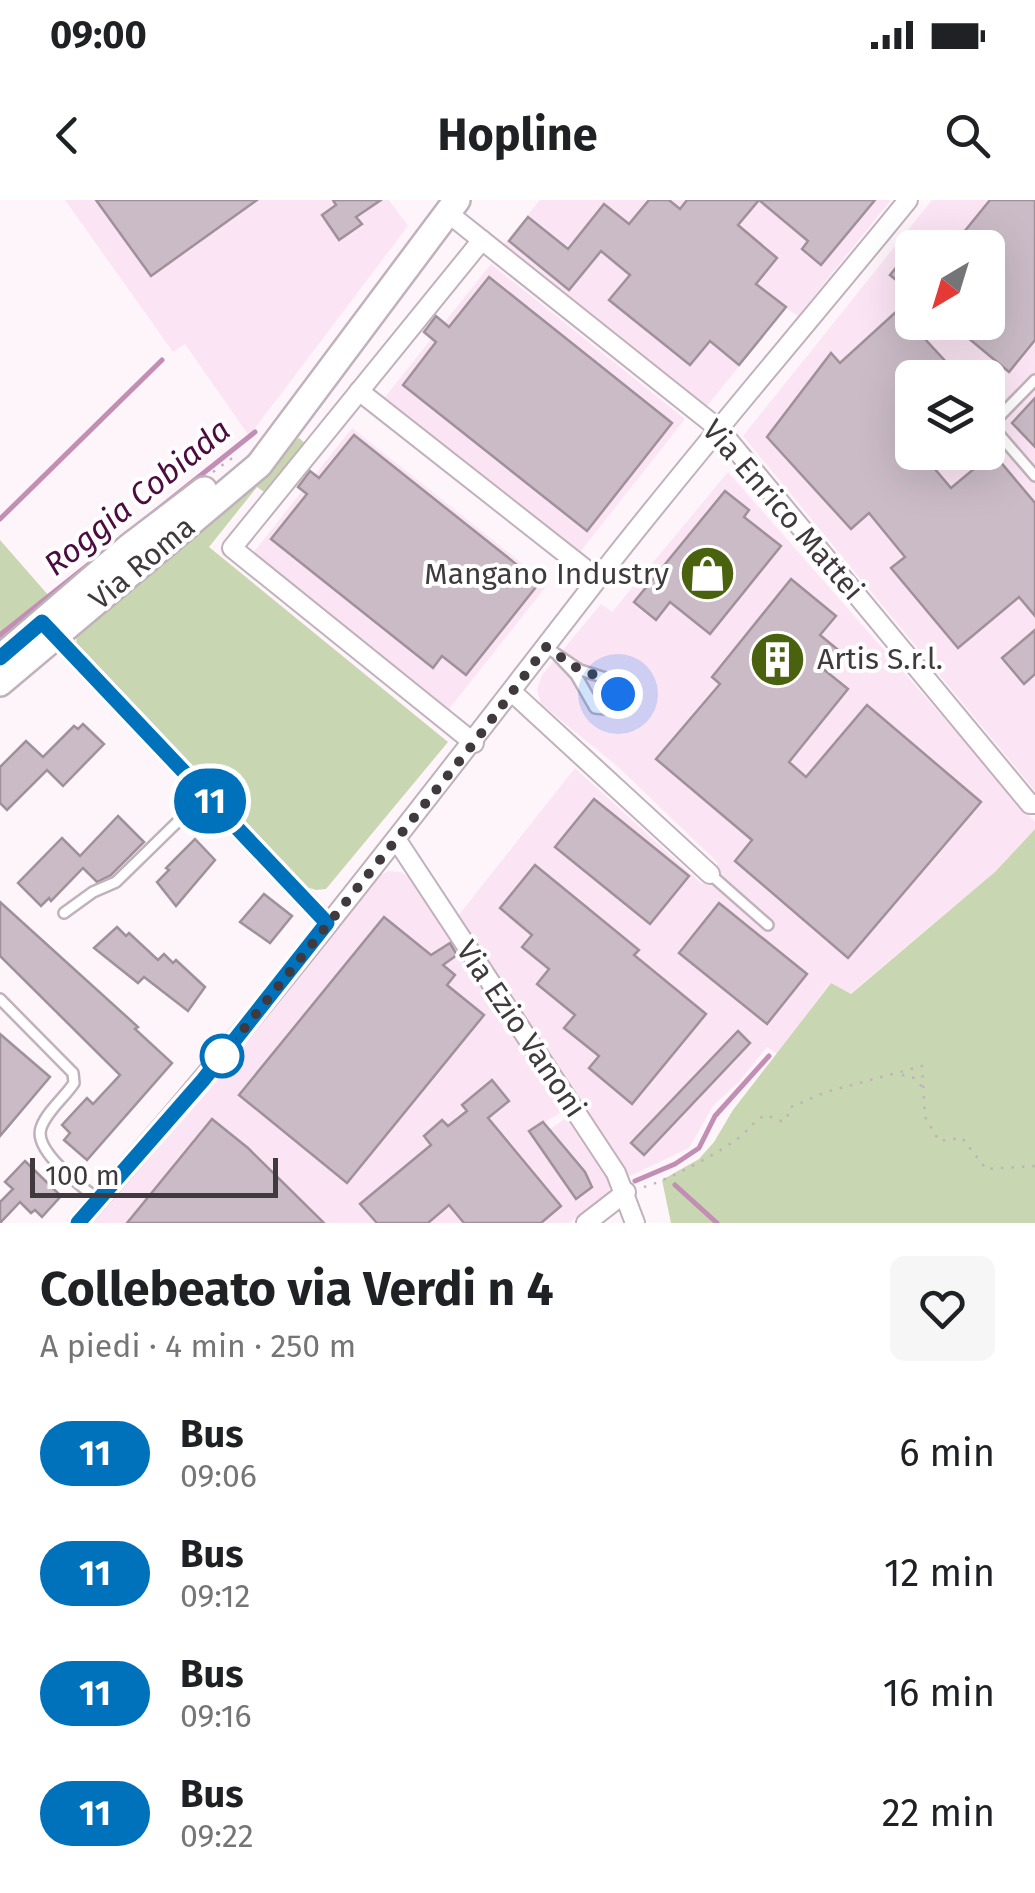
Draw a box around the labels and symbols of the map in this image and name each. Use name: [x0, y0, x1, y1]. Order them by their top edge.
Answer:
north arrow: [895, 230, 1005, 340]
water label: Roggia Cobiada: [36, 410, 238, 584]
street label: Via Enrico Mattei: [695, 412, 871, 608]
street label: Via Roma: [82, 508, 202, 618]
shop icon: Mangano Industry: [678, 544, 738, 604]
place label: Mangano Industry: [424, 556, 669, 592]
building icon: Artis S.r.l.: [748, 629, 808, 689]
place label: Artis S.r.l.: [817, 641, 943, 677]
your location: [593, 669, 643, 719]
line badge: 11: [165, 768, 255, 834]
street label: Via Ezio Vanoni: [449, 934, 593, 1124]
unlabelled marker: [201, 1035, 243, 1077]
scale bar: [30, 1153, 278, 1198]

